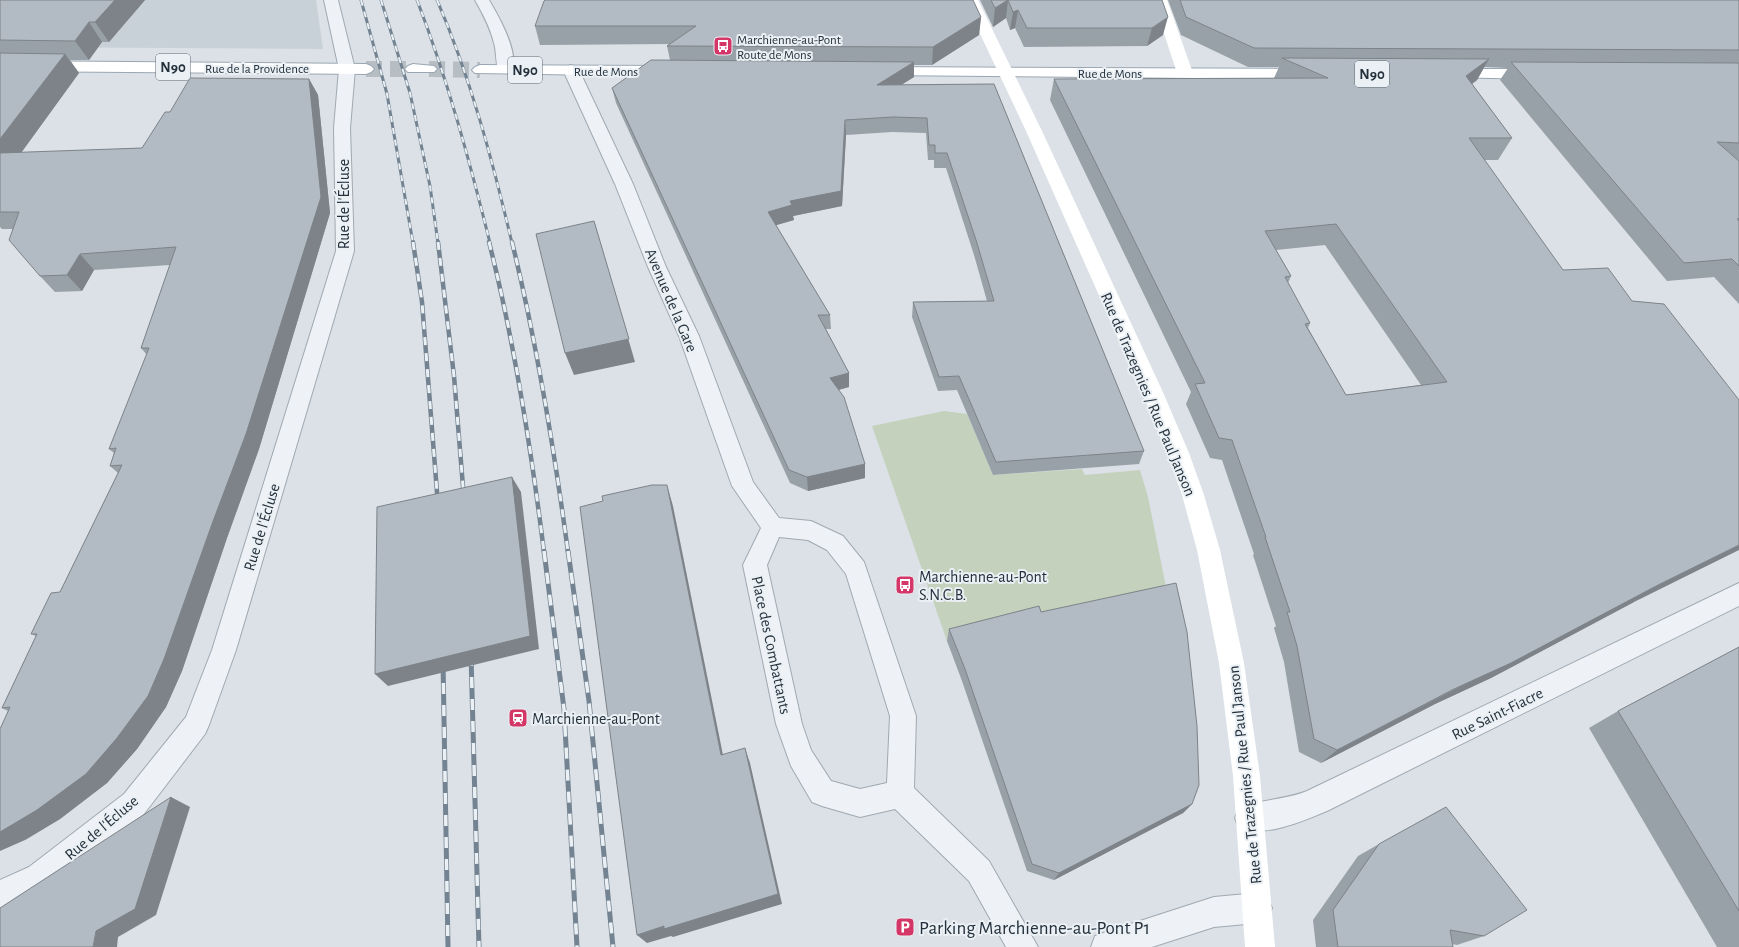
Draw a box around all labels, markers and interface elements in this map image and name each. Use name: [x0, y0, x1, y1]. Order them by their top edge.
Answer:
place label: Marchienne-au-Pont Route de Mons: [737, 34, 841, 62]
bus stop icon: Marchienne-au-Pont Route de Mons: [712, 35, 734, 57]
road number: N90: [156, 54, 190, 80]
road number: N90: [508, 57, 542, 83]
road number: N90: [1355, 61, 1389, 87]
street label: Rue de la Providence: [205, 63, 309, 76]
street label: Rue de Mons: [574, 66, 638, 79]
street label: Rue de Mons: [1078, 68, 1142, 81]
street label: Rue de l'Écluse: [334, 159, 352, 249]
street label: Avenue de la Gare: [642, 246, 700, 355]
street label: Rue de Trazegnies / Rue Paul Janson: [1098, 290, 1198, 499]
street label: Rue de l'Écluse: [239, 481, 283, 573]
place label: Marchienne-au-Pont S.N.C.B.: [919, 569, 1047, 603]
bus stop icon: Marchienne-au-Pont S.N.C.B.: [894, 574, 916, 596]
street label: Place des Combattants: [749, 575, 794, 716]
street label: Rue de Trazegnies / Rue Paul Janson: [1226, 665, 1264, 885]
street label: Rue Saint-Fiacre: [1449, 685, 1546, 743]
station icon: Marchienne-au-Pont: [507, 707, 529, 729]
place label: Marchienne-au-Pont: [532, 711, 660, 727]
street label: Rue de l'Écluse: [61, 791, 141, 863]
parking icon: Parking Marchienne-au-Pont P1: [894, 916, 916, 938]
place label: Parking Marchienne-au-Pont P1: [919, 919, 1150, 938]

